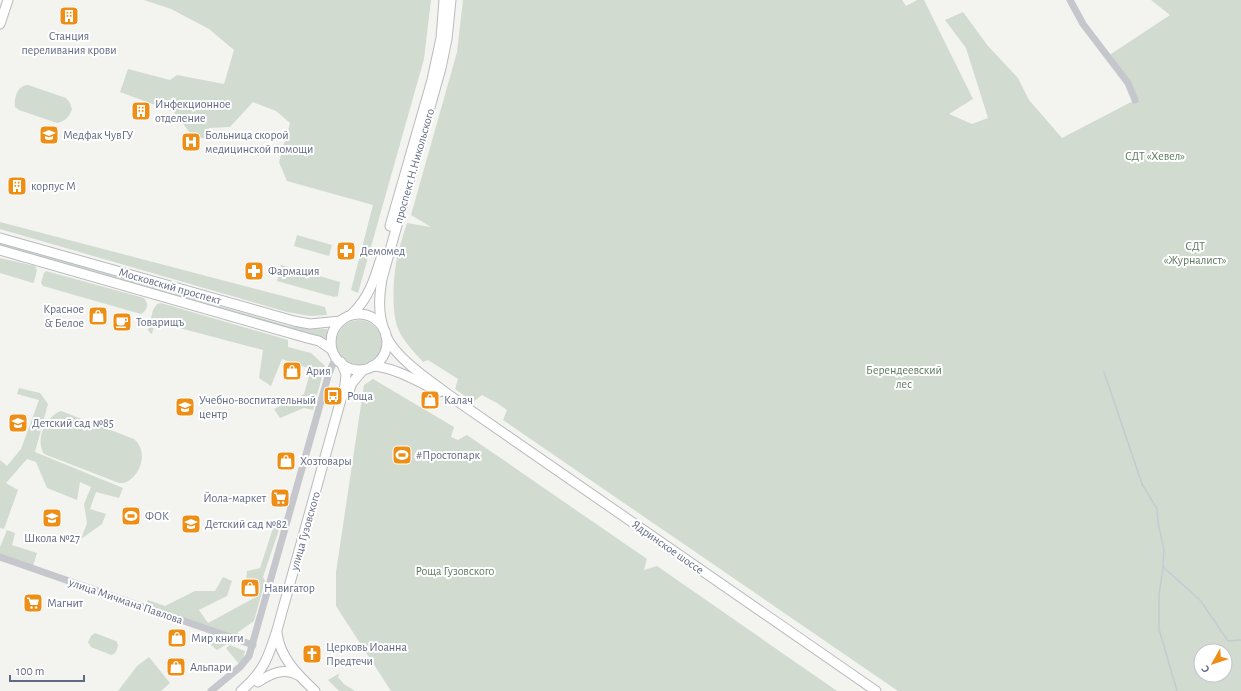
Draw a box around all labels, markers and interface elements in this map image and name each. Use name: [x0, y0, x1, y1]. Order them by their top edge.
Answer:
building icon: Станция переливания крови: [58, 5, 80, 27]
place label: Станция переливания крови: [21, 30, 117, 56]
place label: Инфекционное отделение: [155, 98, 231, 124]
building icon: Инфекционное отделение: [130, 100, 152, 122]
street label: проспект Н.Никольского: [392, 107, 436, 225]
school or university icon: Медфак ЧувГУ: [38, 124, 60, 146]
place label: Медфак ЧувГУ: [63, 129, 134, 142]
place label: Больница скорой медицинской помощи: [205, 129, 313, 155]
hospital icon: Больница скорой медицинской помощи: [180, 131, 202, 153]
park label: СДТ «Хевел»: [1125, 150, 1185, 162]
building icon: корпус М: [6, 175, 28, 197]
place label: корпус М: [31, 180, 76, 193]
pharmacy icon: Демомед: [335, 240, 357, 262]
park label: СДТ «Журналист»: [1163, 240, 1227, 267]
place label: Демомед: [360, 245, 405, 257]
pharmacy icon: Фармация: [243, 260, 265, 282]
place label: Фармация: [268, 265, 319, 277]
street label: Московский проспект: [117, 266, 223, 307]
place label: Красное & Белое: [43, 303, 84, 329]
shop icon: Красное & Белое: [87, 305, 109, 327]
cafe icon: Товарищъ: [111, 311, 133, 333]
place label: Товарищъ: [136, 316, 185, 328]
shop icon: Ария: [281, 360, 303, 382]
park label: Берендеевский лес: [866, 364, 942, 390]
place label: Ария: [306, 365, 331, 377]
bus stop icon: Роща: [322, 385, 344, 407]
shop icon: Калач: [419, 389, 441, 411]
place label: Роща: [347, 390, 373, 402]
place label: Учебно-воспитательный центр: [199, 394, 316, 420]
place label: Калач: [444, 394, 473, 406]
school or university icon: Учебно-воспитательный центр: [174, 396, 196, 418]
school or university icon: Детский сад №85: [7, 412, 29, 434]
place label: Детский сад №85: [32, 417, 114, 429]
sports icon: #Простопарк: [391, 444, 413, 466]
place label: #Простопарк: [416, 449, 481, 461]
shop icon: Хозтовары: [275, 450, 297, 472]
place label: Хозтовары: [300, 455, 352, 467]
supermarket icon: Йола-маркет: [269, 487, 291, 509]
street label: улица Гузовского: [288, 490, 323, 573]
place label: Йола-маркет: [203, 491, 267, 504]
sports icon: ФОК: [120, 505, 142, 527]
school or university icon: Школа №27: [41, 507, 63, 529]
place label: ФОК: [145, 510, 169, 522]
school or university icon: Детский сад №82: [180, 513, 202, 535]
place label: Детский сад №82: [205, 518, 288, 530]
street label: Ядринское шоссе: [630, 518, 706, 576]
place label: Школа №27: [24, 532, 80, 544]
park label: Роща Гузовского: [416, 565, 495, 578]
street label: улица Мичмана Павлова: [66, 576, 185, 627]
shop icon: Навигатор: [239, 577, 261, 599]
place label: Навигатор: [264, 582, 315, 594]
supermarket icon: Магнит: [22, 592, 44, 614]
place label: Магнит: [47, 597, 84, 609]
shop icon: Мир книги: [166, 627, 188, 649]
place label: Мир книги: [191, 632, 244, 644]
place label: Церковь Иоанна Предтечи: [326, 641, 408, 667]
church icon: Церковь Иоанна Предтечи: [301, 643, 323, 665]
north arrow: [1193, 643, 1233, 683]
shop icon: Альпари: [165, 656, 187, 678]
scale bar: [10, 657, 84, 683]
place label: Альпари: [190, 661, 232, 673]
text: С: [1199, 663, 1212, 675]
text: 100 m: [16, 665, 44, 677]

